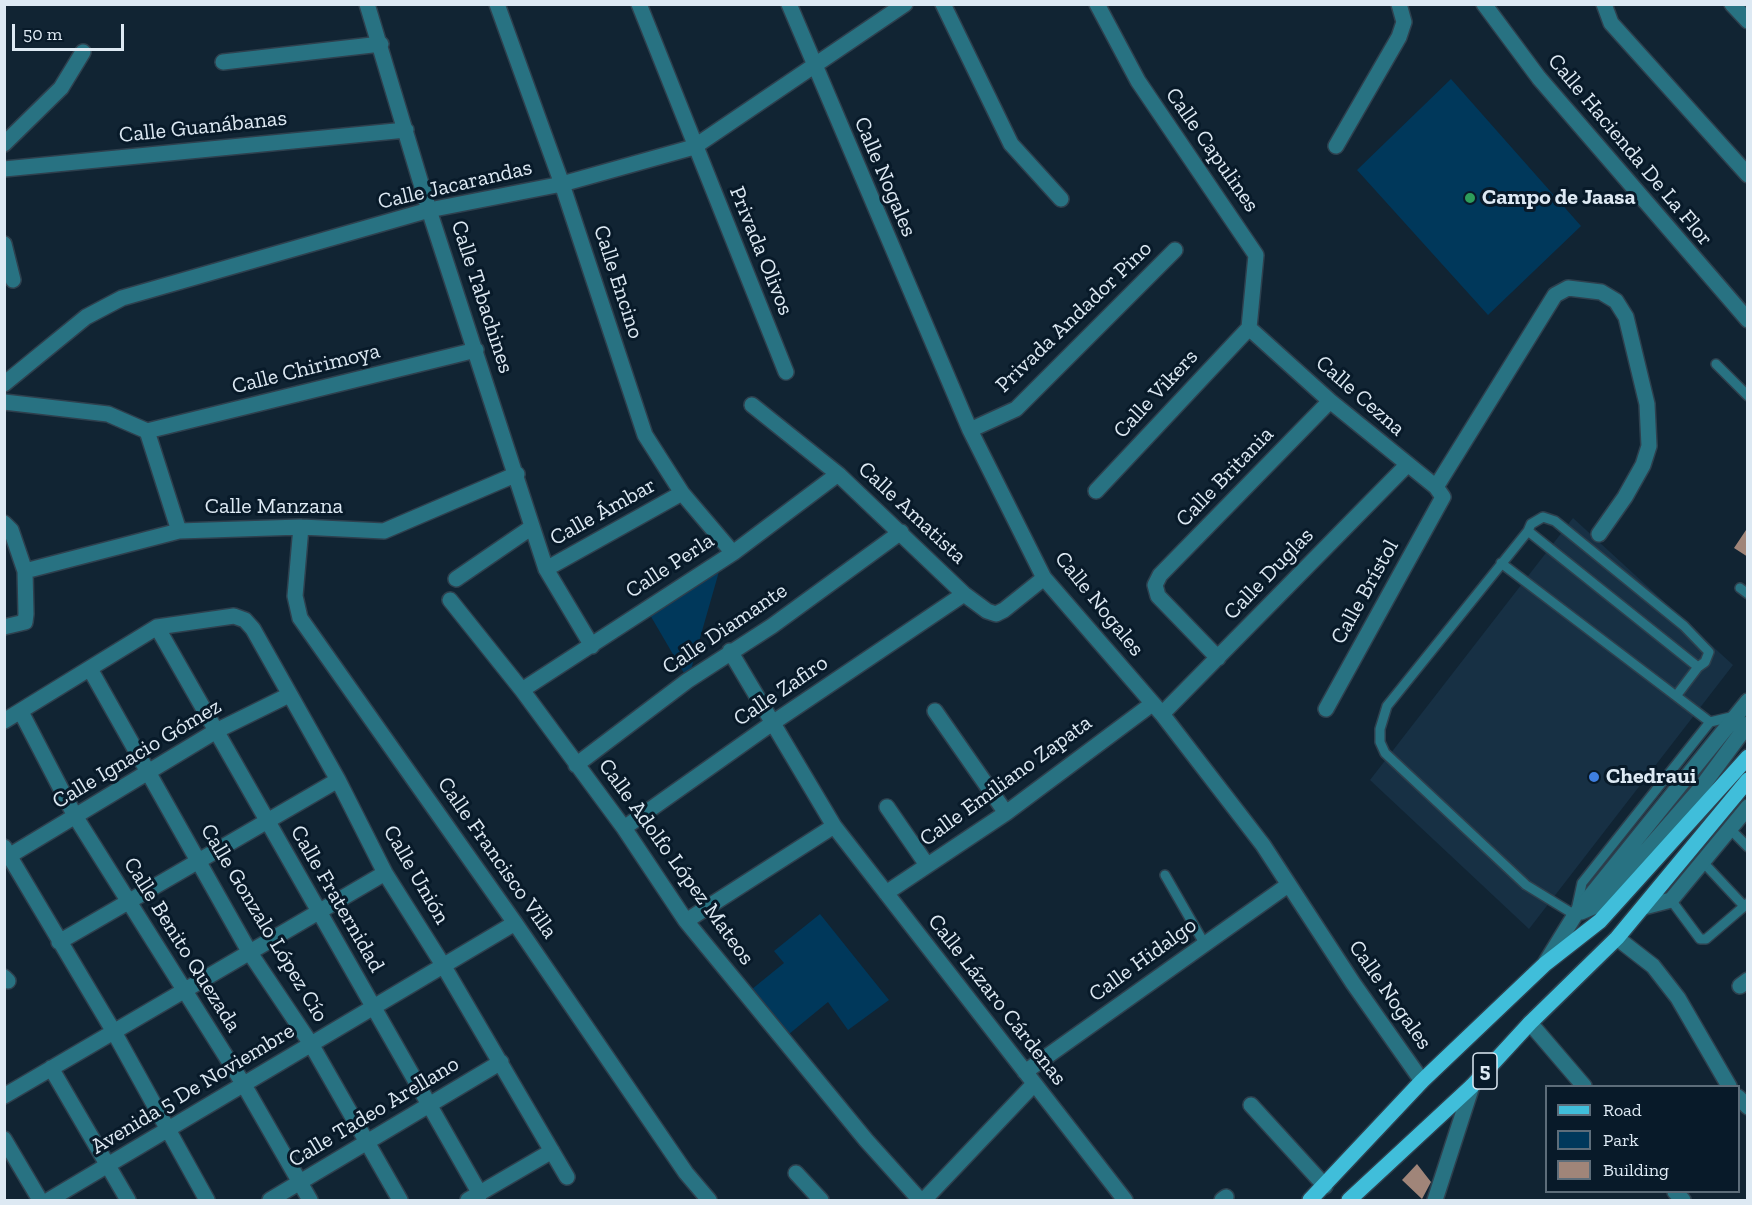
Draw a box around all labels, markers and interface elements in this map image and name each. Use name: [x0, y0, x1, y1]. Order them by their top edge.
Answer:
scale bar: [15, 12, 128, 50]
text: 50 m: [23, 23, 62, 45]
street label: Calle Hacienda De La Flor: [1542, 48, 1718, 252]
street label: Calle Capulines: [1159, 83, 1265, 217]
street label: Calle Guanábanas: [118, 105, 288, 149]
street label: Calle Nogales: [848, 113, 922, 241]
street label: Calle Jacarandas: [375, 154, 535, 216]
street label: Privada Olivos: [723, 183, 799, 319]
place label: Campo de Jaasa: [1482, 185, 1636, 211]
marker: Campo de Jaasa: [1463, 191, 1477, 205]
street label: Calle Tabachines: [445, 217, 519, 377]
street label: Calle Encino: [587, 222, 649, 342]
street label: Privada Andador Pino: [990, 236, 1158, 398]
street label: Calle Chirimoya: [229, 338, 383, 400]
street label: Calle Vikers: [1108, 344, 1204, 444]
street label: Calle Cezna: [1310, 350, 1410, 442]
street label: Calle Britania: [1171, 422, 1279, 532]
street label: Calle Amatista: [852, 456, 972, 570]
street label: Calle Ámbar: [546, 472, 660, 552]
street label: Calle Manzana: [205, 494, 343, 520]
street label: Calle Duglas: [1219, 522, 1319, 626]
street label: Calle Perla: [621, 528, 719, 604]
street label: Calle Brístol: [1325, 535, 1405, 649]
street label: Calle Nogales: [1049, 546, 1149, 662]
street label: Calle Diamante: [658, 578, 792, 680]
street label: Calle Zafiro: [729, 650, 833, 732]
street label: Calle Ignacio Gómez: [48, 693, 226, 815]
street label: Calle Emiliano Zapata: [915, 710, 1097, 852]
street label: Calle Adolfo López Mateos: [592, 754, 760, 970]
place label: Chedraui: [1606, 764, 1696, 790]
marker: Chedraui: [1587, 770, 1601, 784]
street label: Calle Francisco Villa: [431, 772, 563, 944]
street label: Calle Gonzalo López Cío: [194, 819, 334, 1027]
street label: Calle Fraternidad: [284, 821, 390, 977]
street label: Calle Unión: [377, 821, 455, 929]
street label: Calle Benito Quezada: [118, 853, 246, 1037]
street label: Calle Lázaro Cárdenas: [922, 909, 1072, 1091]
street label: Calle Hidalgo: [1084, 912, 1202, 1008]
street label: Calle Nogales: [1343, 935, 1437, 1055]
street label: Avenida 5 De Noviembre: [86, 1018, 300, 1160]
street label: Calle Tadeo Arellano: [284, 1051, 464, 1173]
road number: 5: [1473, 1053, 1497, 1089]
legend: [1545, 1085, 1740, 1193]
text: Road: [1603, 1099, 1642, 1121]
text: Park: [1603, 1129, 1639, 1151]
text: Building: [1603, 1159, 1669, 1181]

